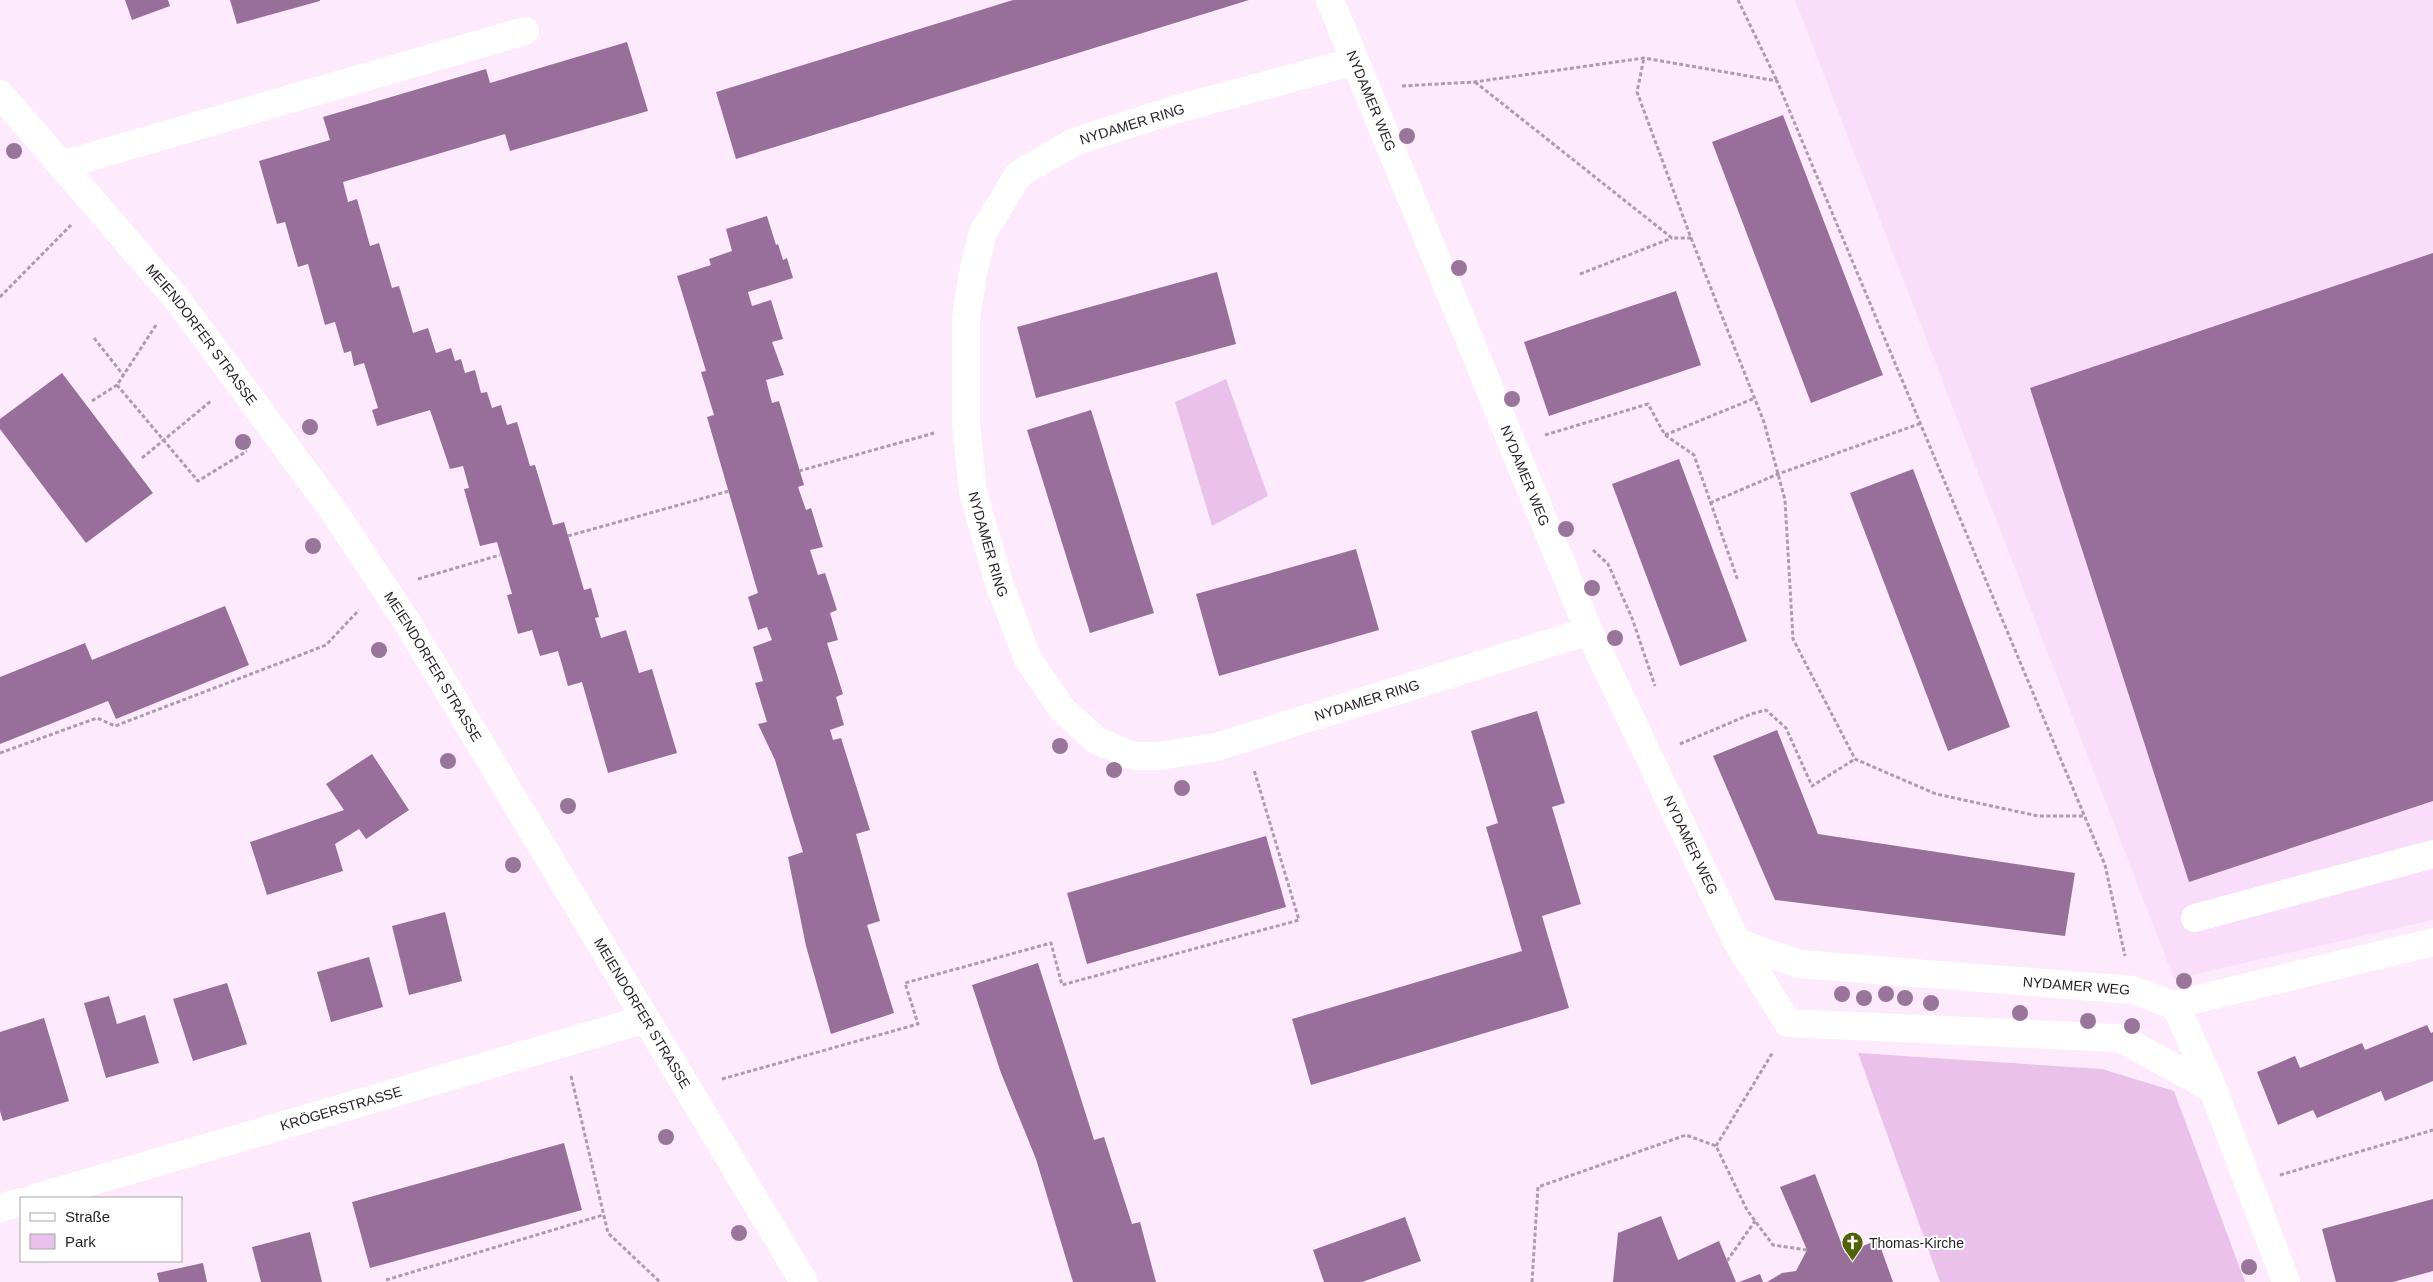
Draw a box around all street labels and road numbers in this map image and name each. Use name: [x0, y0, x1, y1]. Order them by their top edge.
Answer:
street label: NYDAMER WEG: [1344, 48, 1399, 154]
street label: NYDAMER RING: [1078, 100, 1186, 148]
street label: MEIENDORFER STRASSE: [143, 261, 260, 408]
street label: NYDAMER WEG: [1497, 423, 1553, 528]
street label: NYDAMER RING: [965, 490, 1012, 599]
street label: MEIENDORFER STRASSE: [381, 589, 485, 744]
street label: NYDAMER RING: [1312, 676, 1421, 724]
street label: NYDAMER WEG: [1660, 793, 1721, 897]
street label: MEIENDORFER STRASSE: [591, 935, 694, 1091]
street label: NYDAMER WEG: [2022, 973, 2131, 998]
street label: KRÖGERSTRASSE: [278, 1083, 404, 1134]

